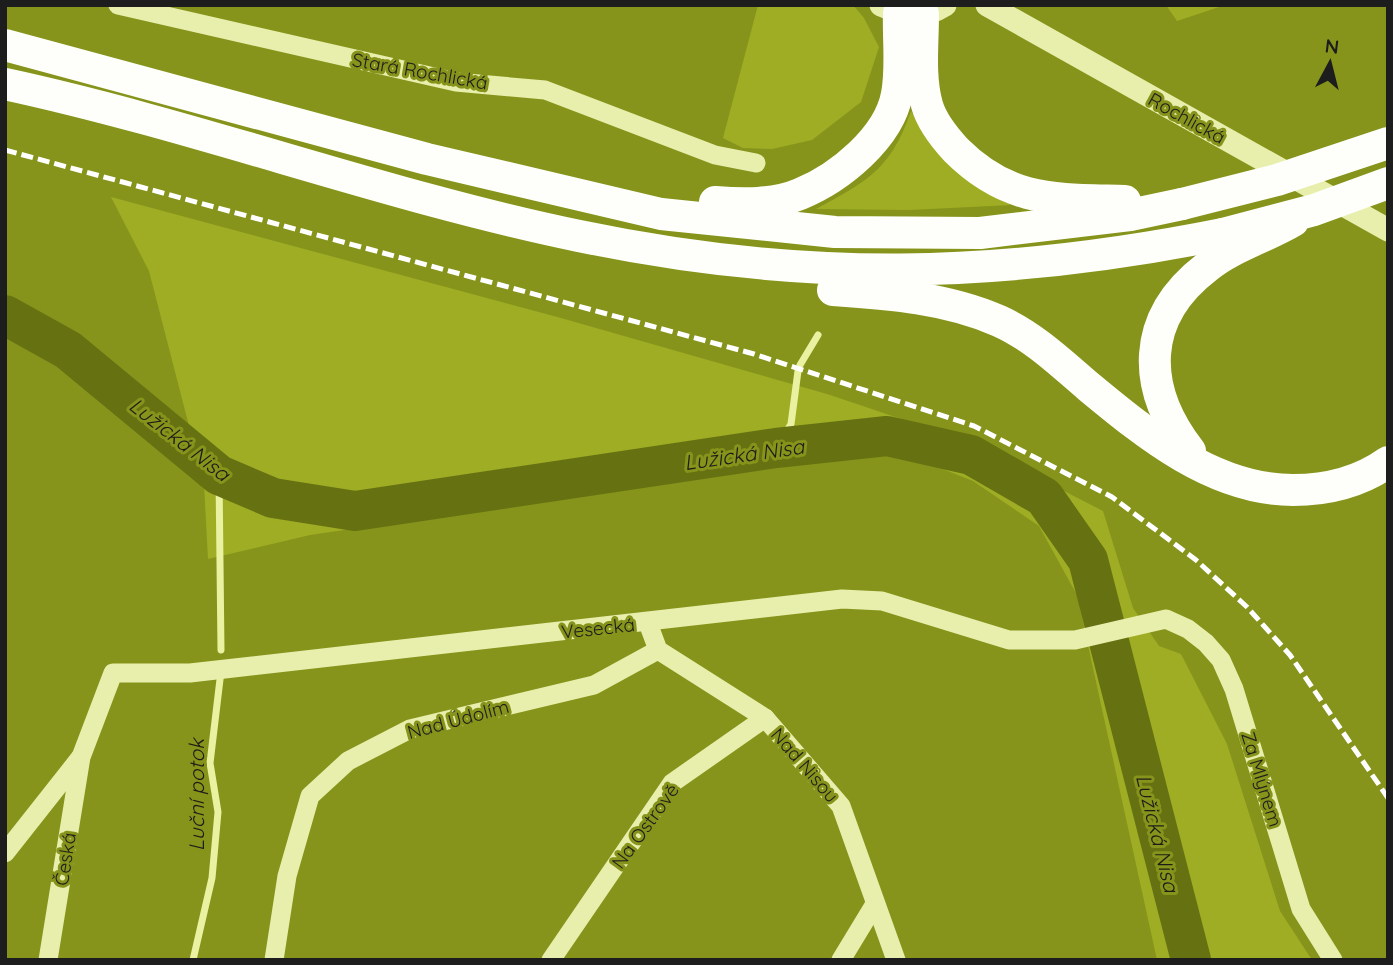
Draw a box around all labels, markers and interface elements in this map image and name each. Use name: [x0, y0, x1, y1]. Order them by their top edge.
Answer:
north arrow: [1295, 28, 1365, 98]
text: N: [1324, 33, 1340, 59]
street label: Stará Rochlická: [350, 47, 490, 95]
street label: Rochlická: [1144, 87, 1230, 149]
water label: Lužická Nisa: [124, 392, 237, 487]
water label: Lužická Nisa: [682, 433, 807, 475]
street label: Vesecká: [560, 612, 636, 644]
street label: Nad Údolím: [404, 694, 512, 744]
street label: Nad Nisou: [766, 723, 844, 807]
street label: Za Mlýnem: [1236, 728, 1288, 830]
water label: Luční potok: [183, 737, 209, 851]
water label: Lužická Nisa: [1131, 771, 1186, 896]
street label: Na Ostrově: [606, 779, 684, 873]
street label: Česká: [49, 831, 81, 887]

